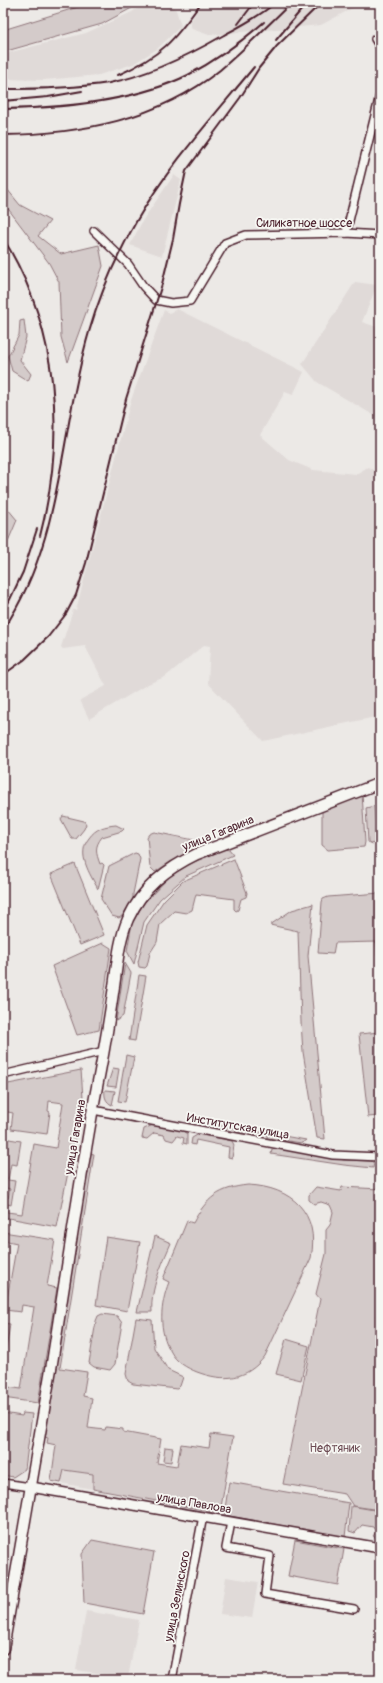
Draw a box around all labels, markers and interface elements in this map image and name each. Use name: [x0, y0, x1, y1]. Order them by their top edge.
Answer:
street label: Силикатное шоссе: [256, 216, 352, 231]
street label: улица Гагарина: [179, 812, 257, 855]
street label: улица Гагарина: [61, 1098, 90, 1177]
street label: Институтская улица: [186, 1110, 291, 1143]
park label: Нефтяник: [309, 1441, 361, 1456]
street label: улица Павлова: [154, 1489, 233, 1517]
street label: улица Зелинского: [161, 1549, 194, 1644]

